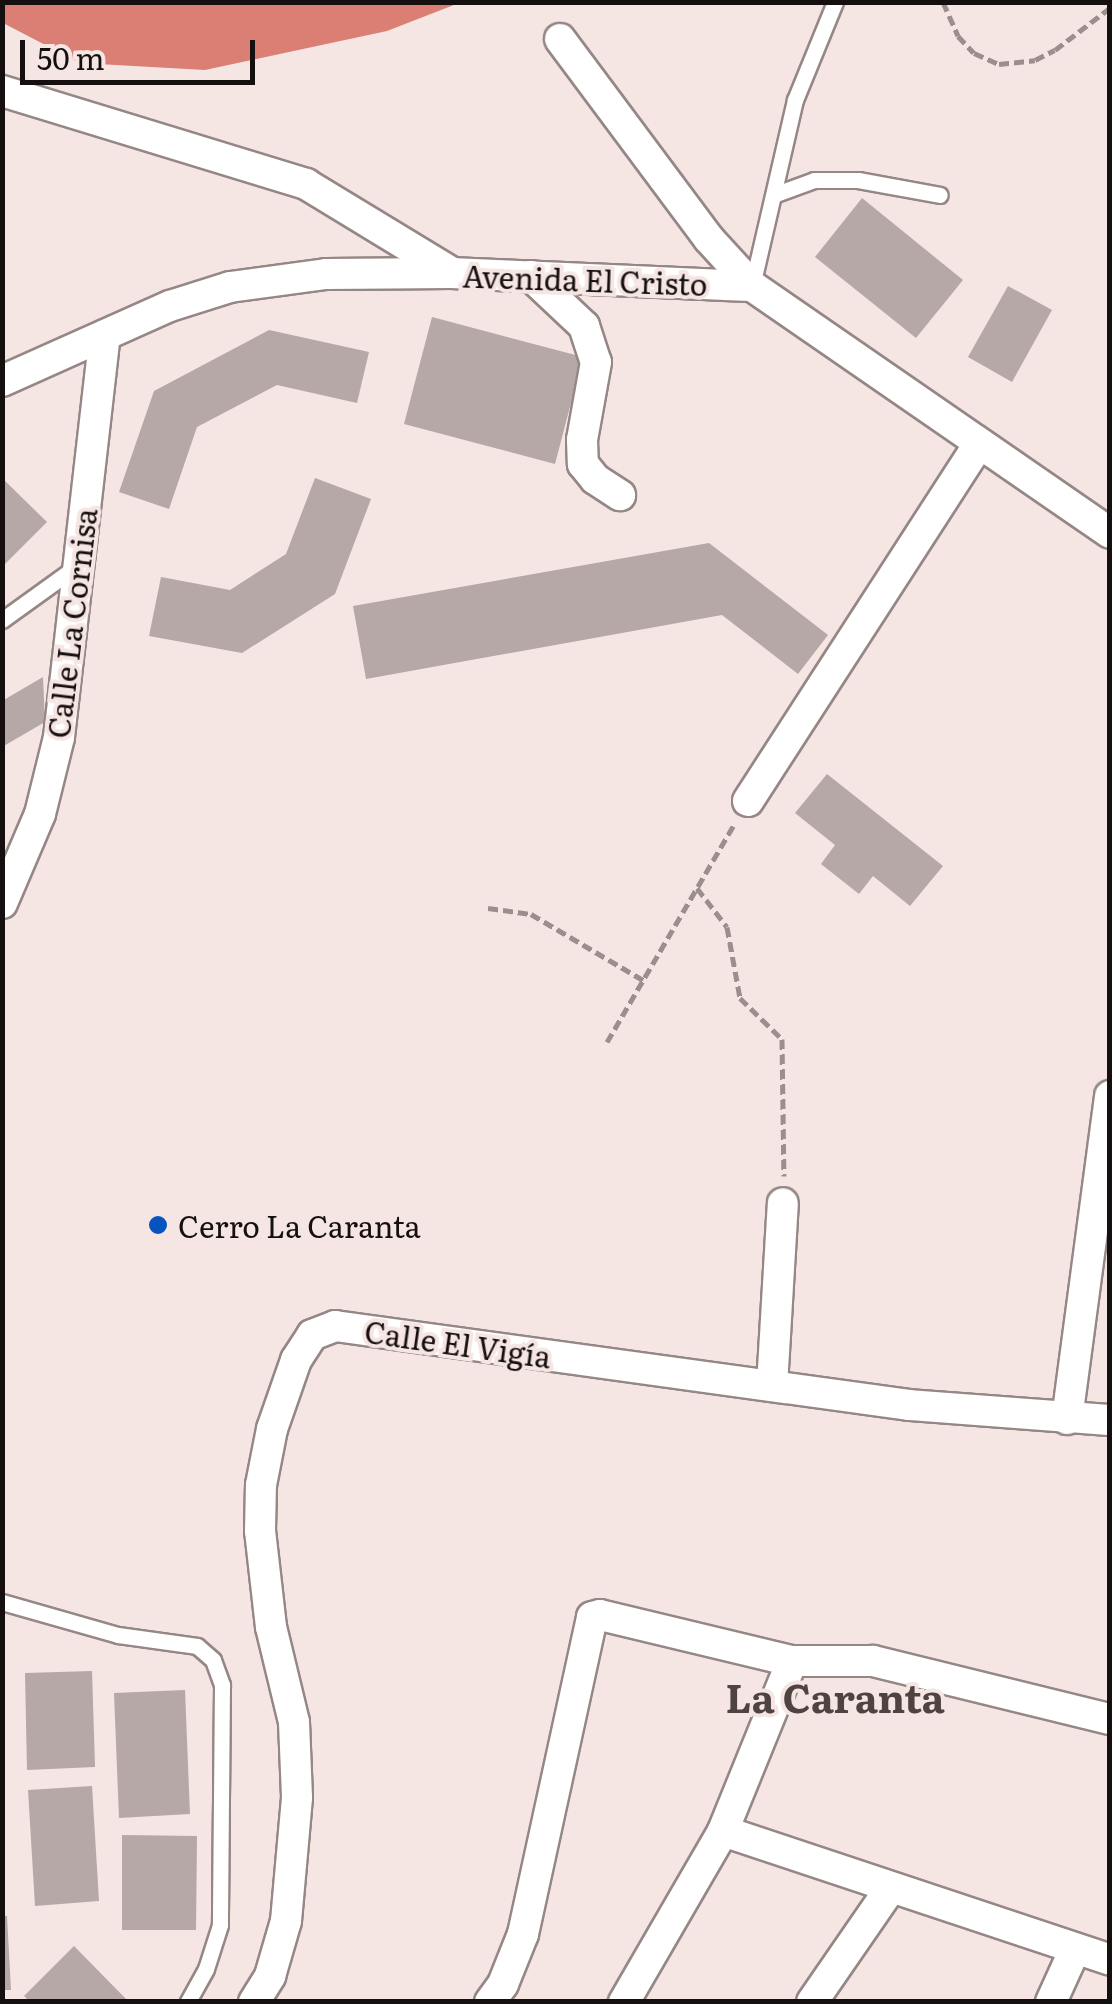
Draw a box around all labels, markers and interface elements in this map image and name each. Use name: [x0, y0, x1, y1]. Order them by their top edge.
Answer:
scale bar: [25, 20, 260, 82]
text: 50 m: [37, 35, 105, 79]
street label: Avenida El Cristo: [462, 257, 708, 301]
street label: Calle La Cornisa: [39, 506, 103, 740]
place label: Cerro La Caranta: [178, 1207, 421, 1243]
marker: Cerro La Caranta: [147, 1214, 169, 1236]
street label: Calle El Vigía: [362, 1312, 554, 1374]
district label: La Caranta: [725, 1672, 945, 1720]

